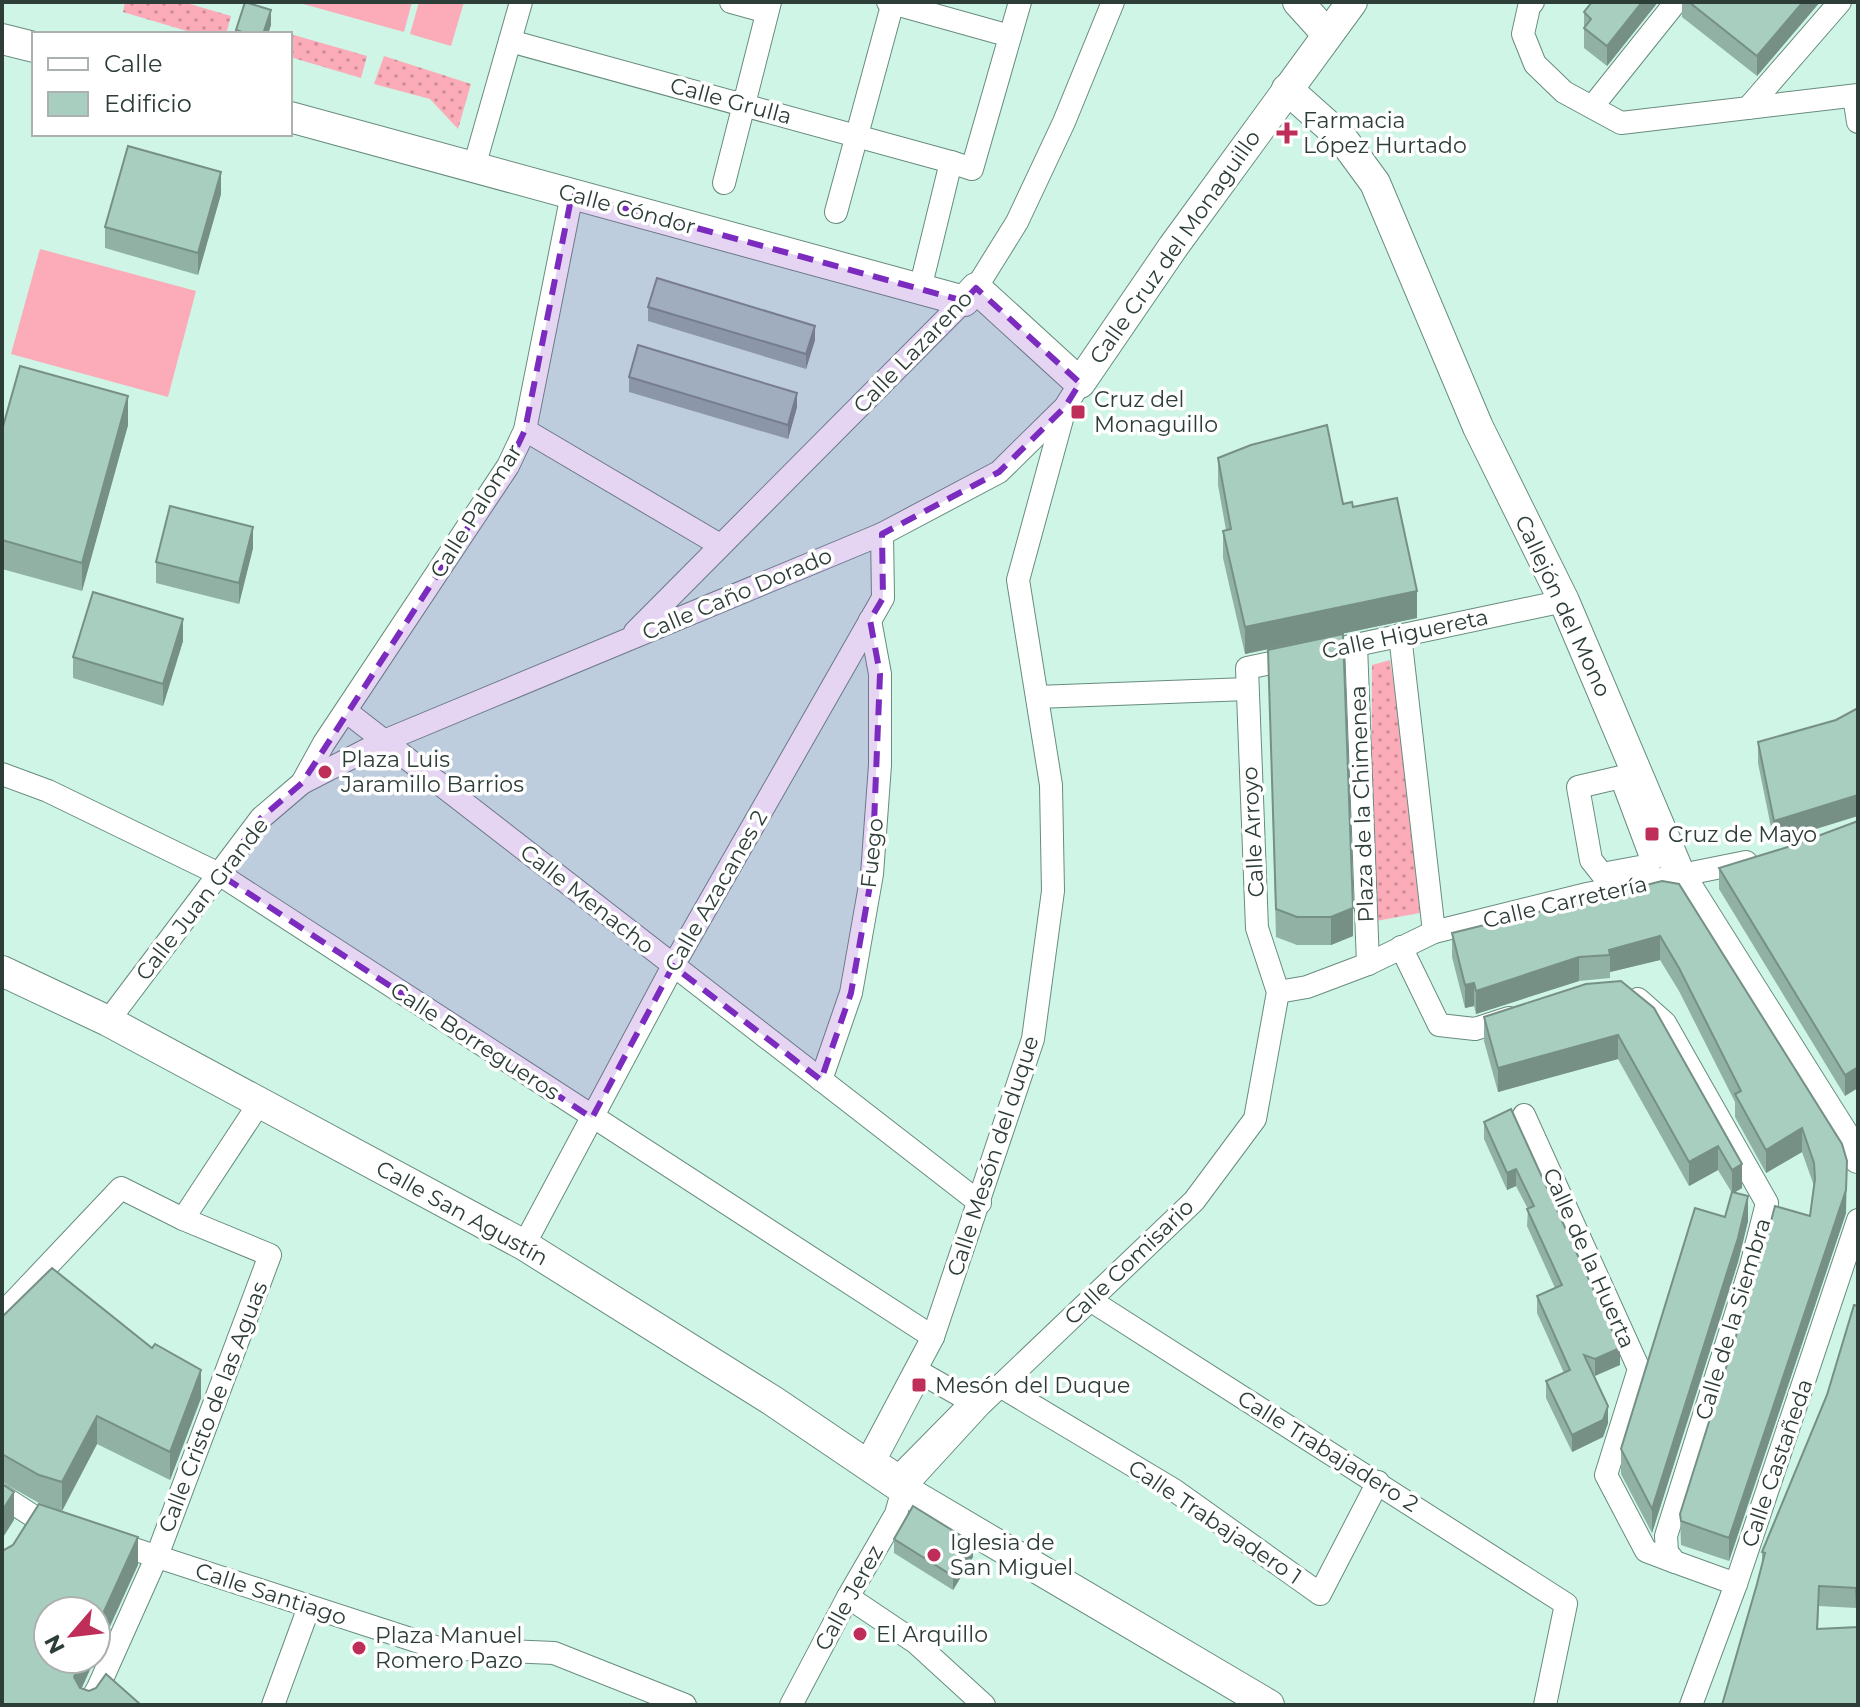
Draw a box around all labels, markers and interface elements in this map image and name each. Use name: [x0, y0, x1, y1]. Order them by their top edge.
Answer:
legend: [32, 32, 292, 136]
text: Calle: [104, 49, 162, 78]
street label: Calle Grulla: [667, 72, 795, 130]
text: Edificio: [104, 89, 192, 118]
place label: Farmacia López Hurtado: [1303, 107, 1467, 159]
marker: Farmacia López Hurtado: [1278, 124, 1296, 142]
street label: Calle Cruz del Monaguillo: [1084, 125, 1266, 369]
street label: Calle Cóndor: [556, 178, 698, 240]
street label: Calle Lazareno: [848, 285, 978, 419]
place label: Cruz del Monaguillo: [1094, 386, 1218, 438]
marker: Cruz del Monaguillo: [1069, 403, 1087, 421]
street label: Calle Palomar: [424, 439, 528, 583]
street label: Callejón del Mono: [1509, 511, 1617, 701]
street label: Calle Caño Dorado: [638, 542, 836, 646]
street label: Calle Higuereta: [1319, 603, 1491, 665]
street label: Plaza de la Chimenea: [1344, 685, 1380, 923]
place label: Plaza Luis Jaramillo Barrios: [340, 746, 524, 798]
marker: Plaza Luis Jaramillo Barrios: [316, 763, 334, 781]
street label: Calle Arroyo: [1236, 766, 1270, 898]
street label: Calle Azacanes 2: [659, 806, 773, 976]
street label: Calle Juan Grande: [130, 812, 274, 986]
street label: Fuego: [855, 817, 889, 889]
place label: Cruz de Mayo: [1668, 821, 1817, 848]
marker: Cruz de Mayo: [1643, 825, 1661, 843]
street label: Calle Menacho: [515, 838, 659, 960]
street label: Calle Carretería: [1480, 870, 1650, 934]
street label: Calle Borregueros: [385, 976, 565, 1106]
street label: Calle Mesón del duque: [941, 1032, 1045, 1280]
street label: Calle San Agustín: [371, 1155, 553, 1271]
street label: Calle de la Huerta: [1537, 1164, 1641, 1352]
street label: Calle Comisario: [1059, 1193, 1199, 1331]
street label: Calle de la Siembra: [1689, 1215, 1777, 1423]
street label: Calle Cristo de las Aguas: [153, 1277, 274, 1536]
place label: Mesón del Duque: [935, 1372, 1130, 1399]
street label: Calle Castañeda: [1736, 1375, 1818, 1551]
marker: Mesón del Duque: [910, 1376, 928, 1394]
street label: Calle Trabajadero 2: [1233, 1384, 1423, 1518]
street label: Calle Trabajadero 1: [1123, 1454, 1307, 1590]
place label: Iglesia de San Miguel: [950, 1529, 1073, 1581]
street label: Calle Jerez: [809, 1540, 889, 1656]
marker: Iglesia de San Miguel: [925, 1546, 943, 1564]
street label: Calle Santiago: [192, 1557, 350, 1631]
north arrow: [32, 1595, 112, 1675]
place label: El Arquillo: [876, 1621, 988, 1648]
place label: Plaza Manuel Romero Pazo: [375, 1622, 523, 1674]
marker: El Arquillo: [851, 1625, 869, 1643]
text: N: [39, 1630, 71, 1658]
marker: Plaza Manuel Romero Pazo: [350, 1639, 368, 1657]

